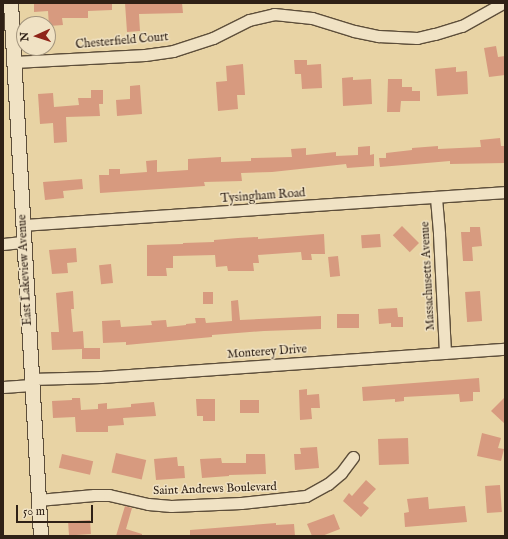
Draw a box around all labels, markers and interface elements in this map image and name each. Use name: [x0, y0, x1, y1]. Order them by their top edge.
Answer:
north arrow: [16, 16, 56, 56]
street label: Chesterfield Court: [75, 30, 169, 52]
text: N: [18, 31, 32, 42]
street label: Tysingham Road: [220, 186, 306, 206]
street label: East Lakeview Avenue: [15, 214, 35, 326]
street label: Massachusetts Avenue: [418, 221, 438, 331]
street label: Monterey Drive: [227, 342, 307, 362]
street label: Saint Andrews Boulevard: [153, 480, 277, 498]
scale bar: [18, 497, 95, 523]
text: 50 m: [23, 504, 45, 519]

